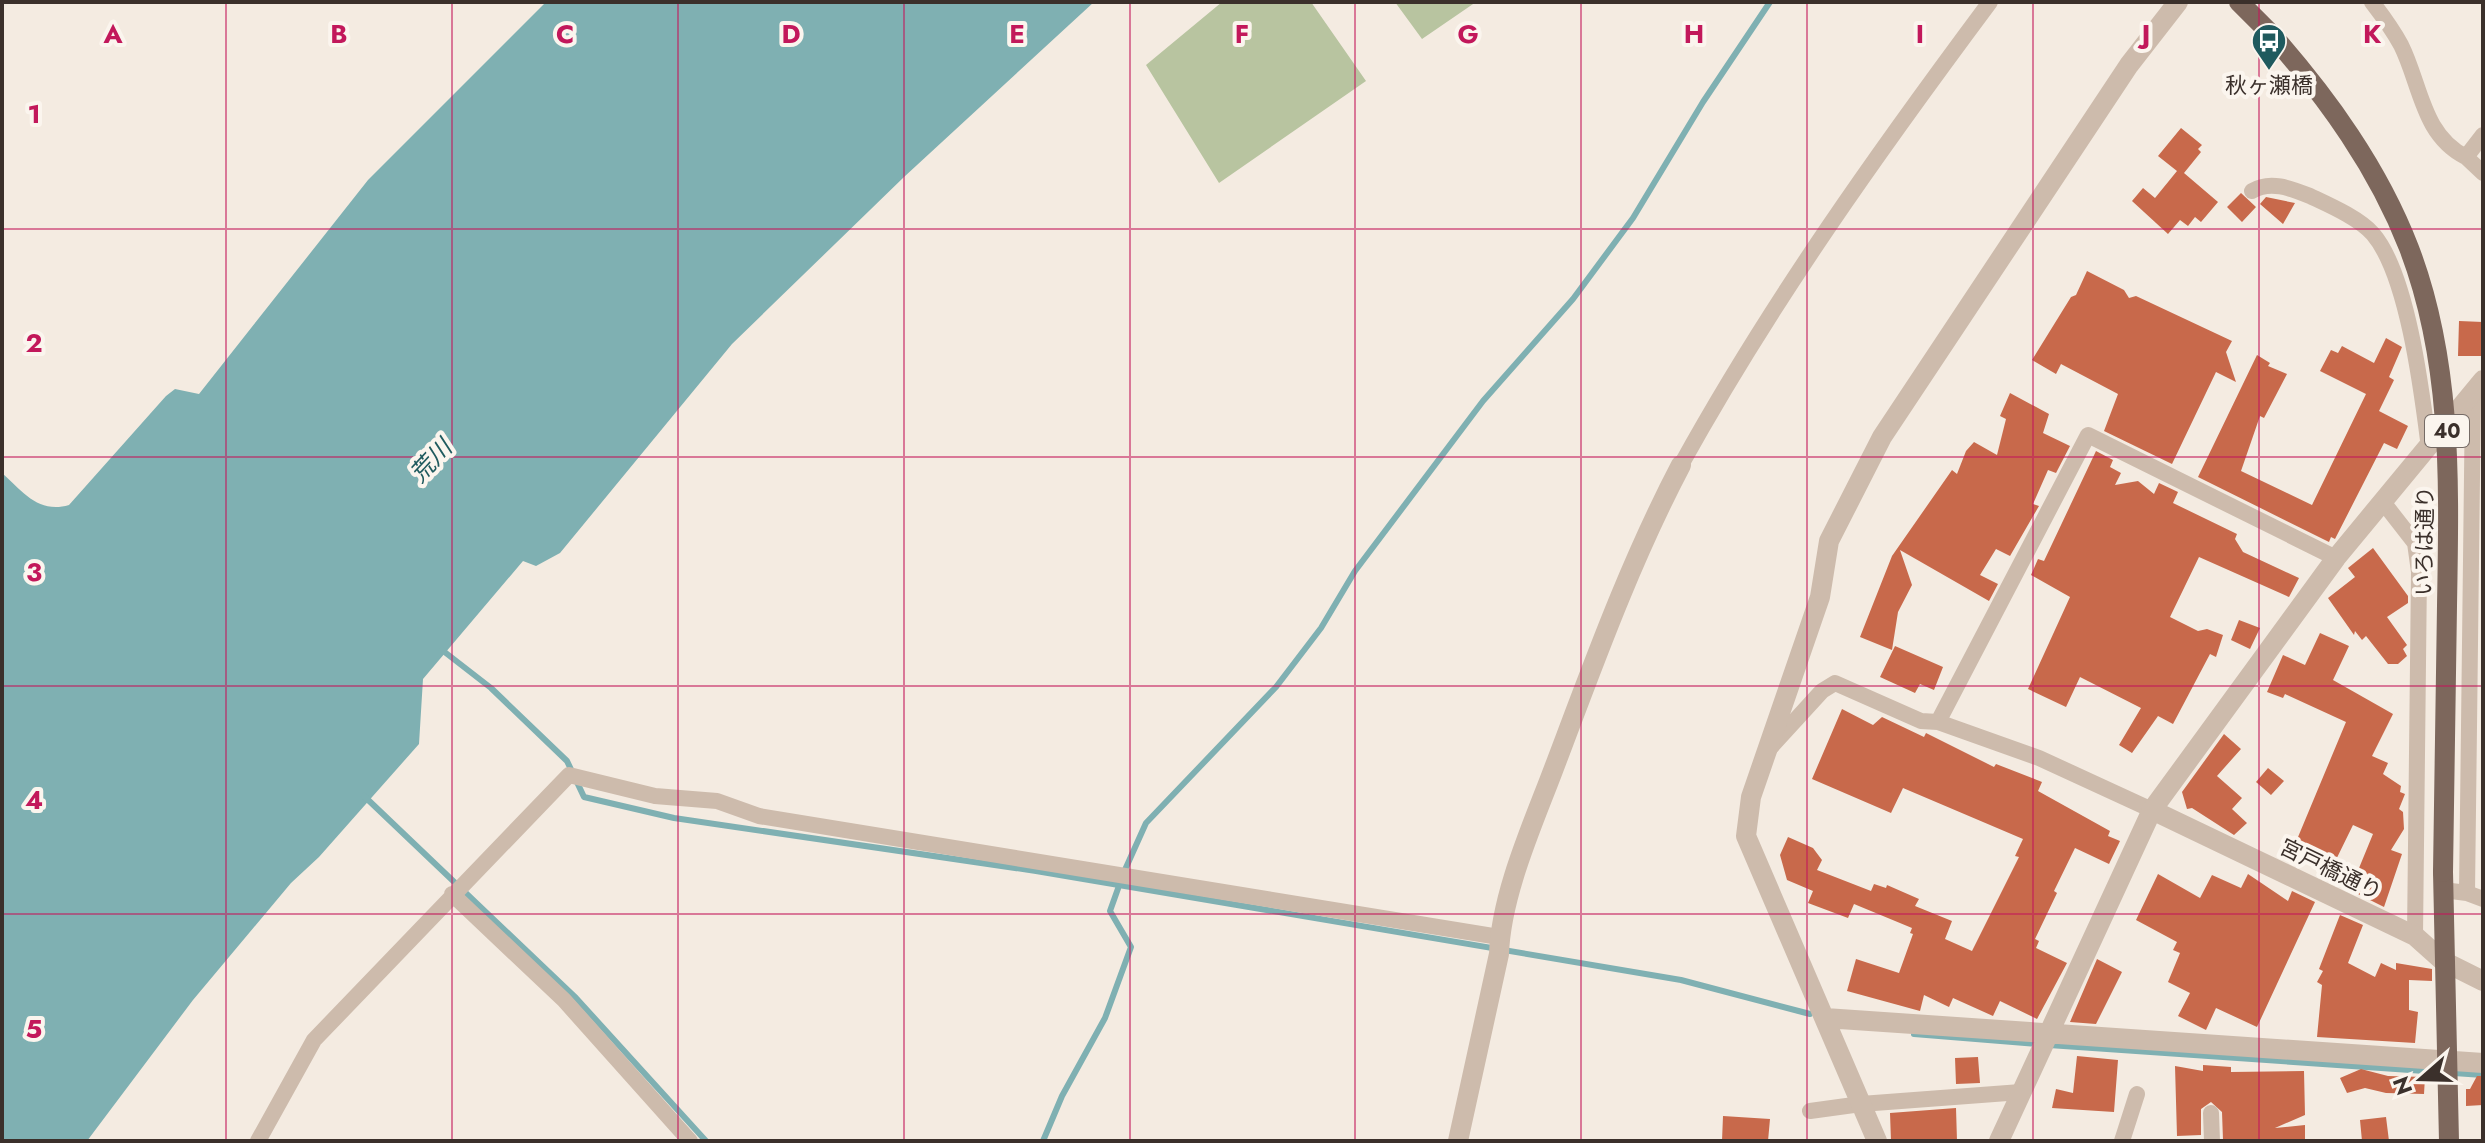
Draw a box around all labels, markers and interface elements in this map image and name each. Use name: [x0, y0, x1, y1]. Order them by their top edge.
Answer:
text: A: [102, 15, 123, 53]
text: B: [330, 15, 348, 53]
text: C: [556, 15, 574, 53]
text: D: [781, 15, 801, 53]
text: E: [1009, 15, 1025, 53]
text: F: [1235, 15, 1249, 53]
text: G: [1457, 15, 1479, 53]
text: H: [1684, 15, 1704, 53]
text: I: [1916, 15, 1924, 53]
text: J: [2137, 15, 2150, 53]
text: K: [2363, 15, 2382, 53]
bus stop icon: 秋ヶ瀬橋: [2250, 22, 2288, 72]
place label: 秋ヶ瀬橋: [2225, 69, 2313, 101]
text: 1: [27, 95, 41, 133]
text: 2: [25, 324, 43, 362]
road number: 40: [2425, 415, 2469, 447]
water label: 荒川: [401, 429, 462, 490]
street label: いろは通り: [2407, 486, 2441, 596]
text: 3: [26, 553, 42, 591]
text: 4: [25, 781, 43, 819]
street label: 宮戸橋通り: [2275, 831, 2387, 907]
text: 5: [26, 1010, 42, 1048]
north arrow: [2381, 1039, 2461, 1119]
text: N: [2384, 1072, 2420, 1100]

